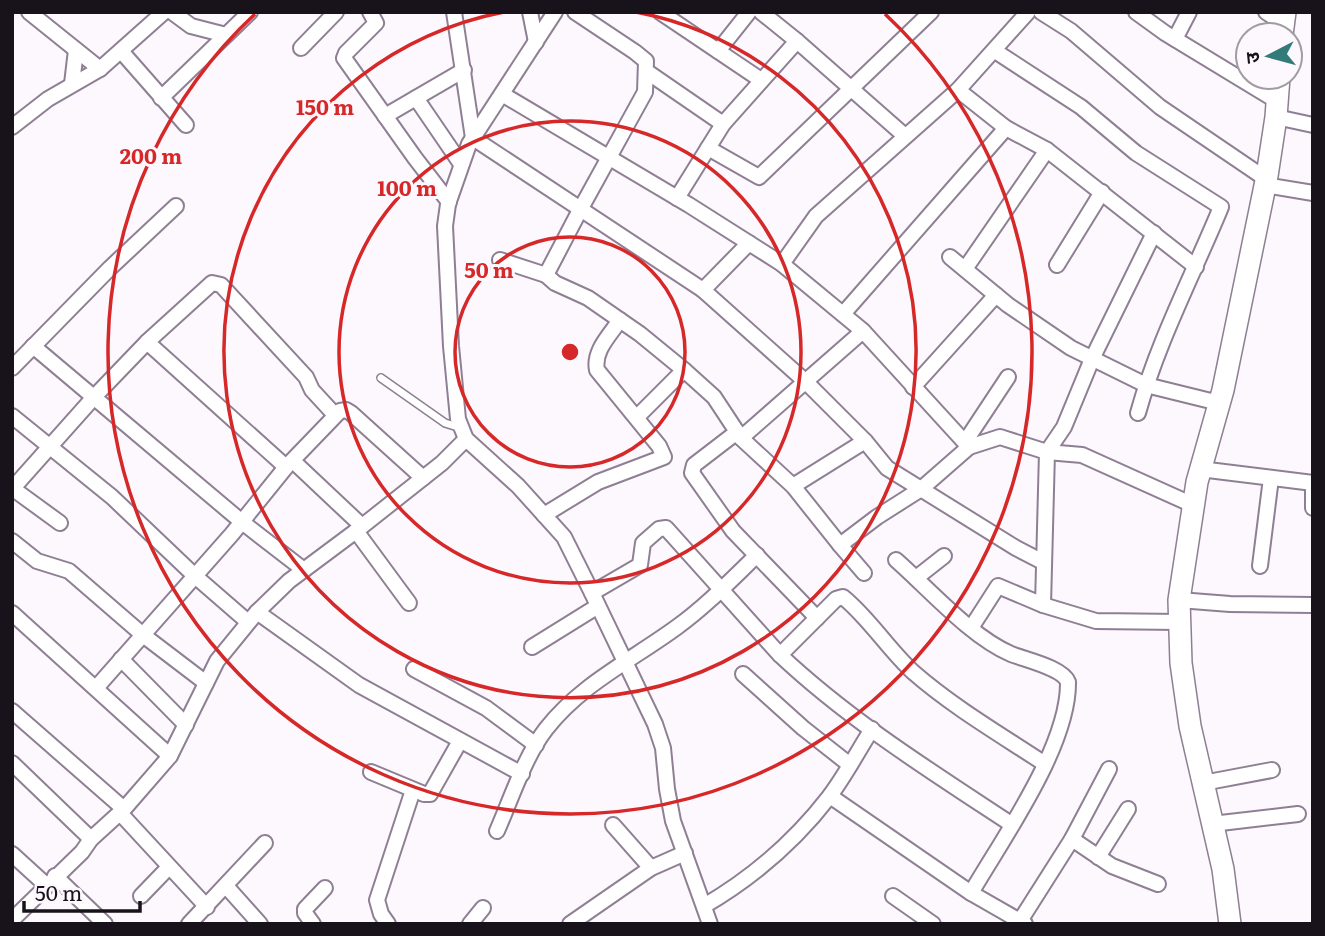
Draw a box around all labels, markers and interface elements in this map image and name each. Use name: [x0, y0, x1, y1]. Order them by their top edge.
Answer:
north arrow: [1234, 21, 1304, 91]
text: उ: [1237, 50, 1266, 65]
text: 150 m: [296, 90, 354, 121]
text: 200 m: [120, 139, 182, 170]
text: 100 m: [377, 171, 437, 202]
text: 50 m: [464, 253, 514, 284]
centre of rings: [558, 340, 582, 364]
scale bar: [24, 870, 140, 914]
text: 50 m: [35, 876, 82, 907]

